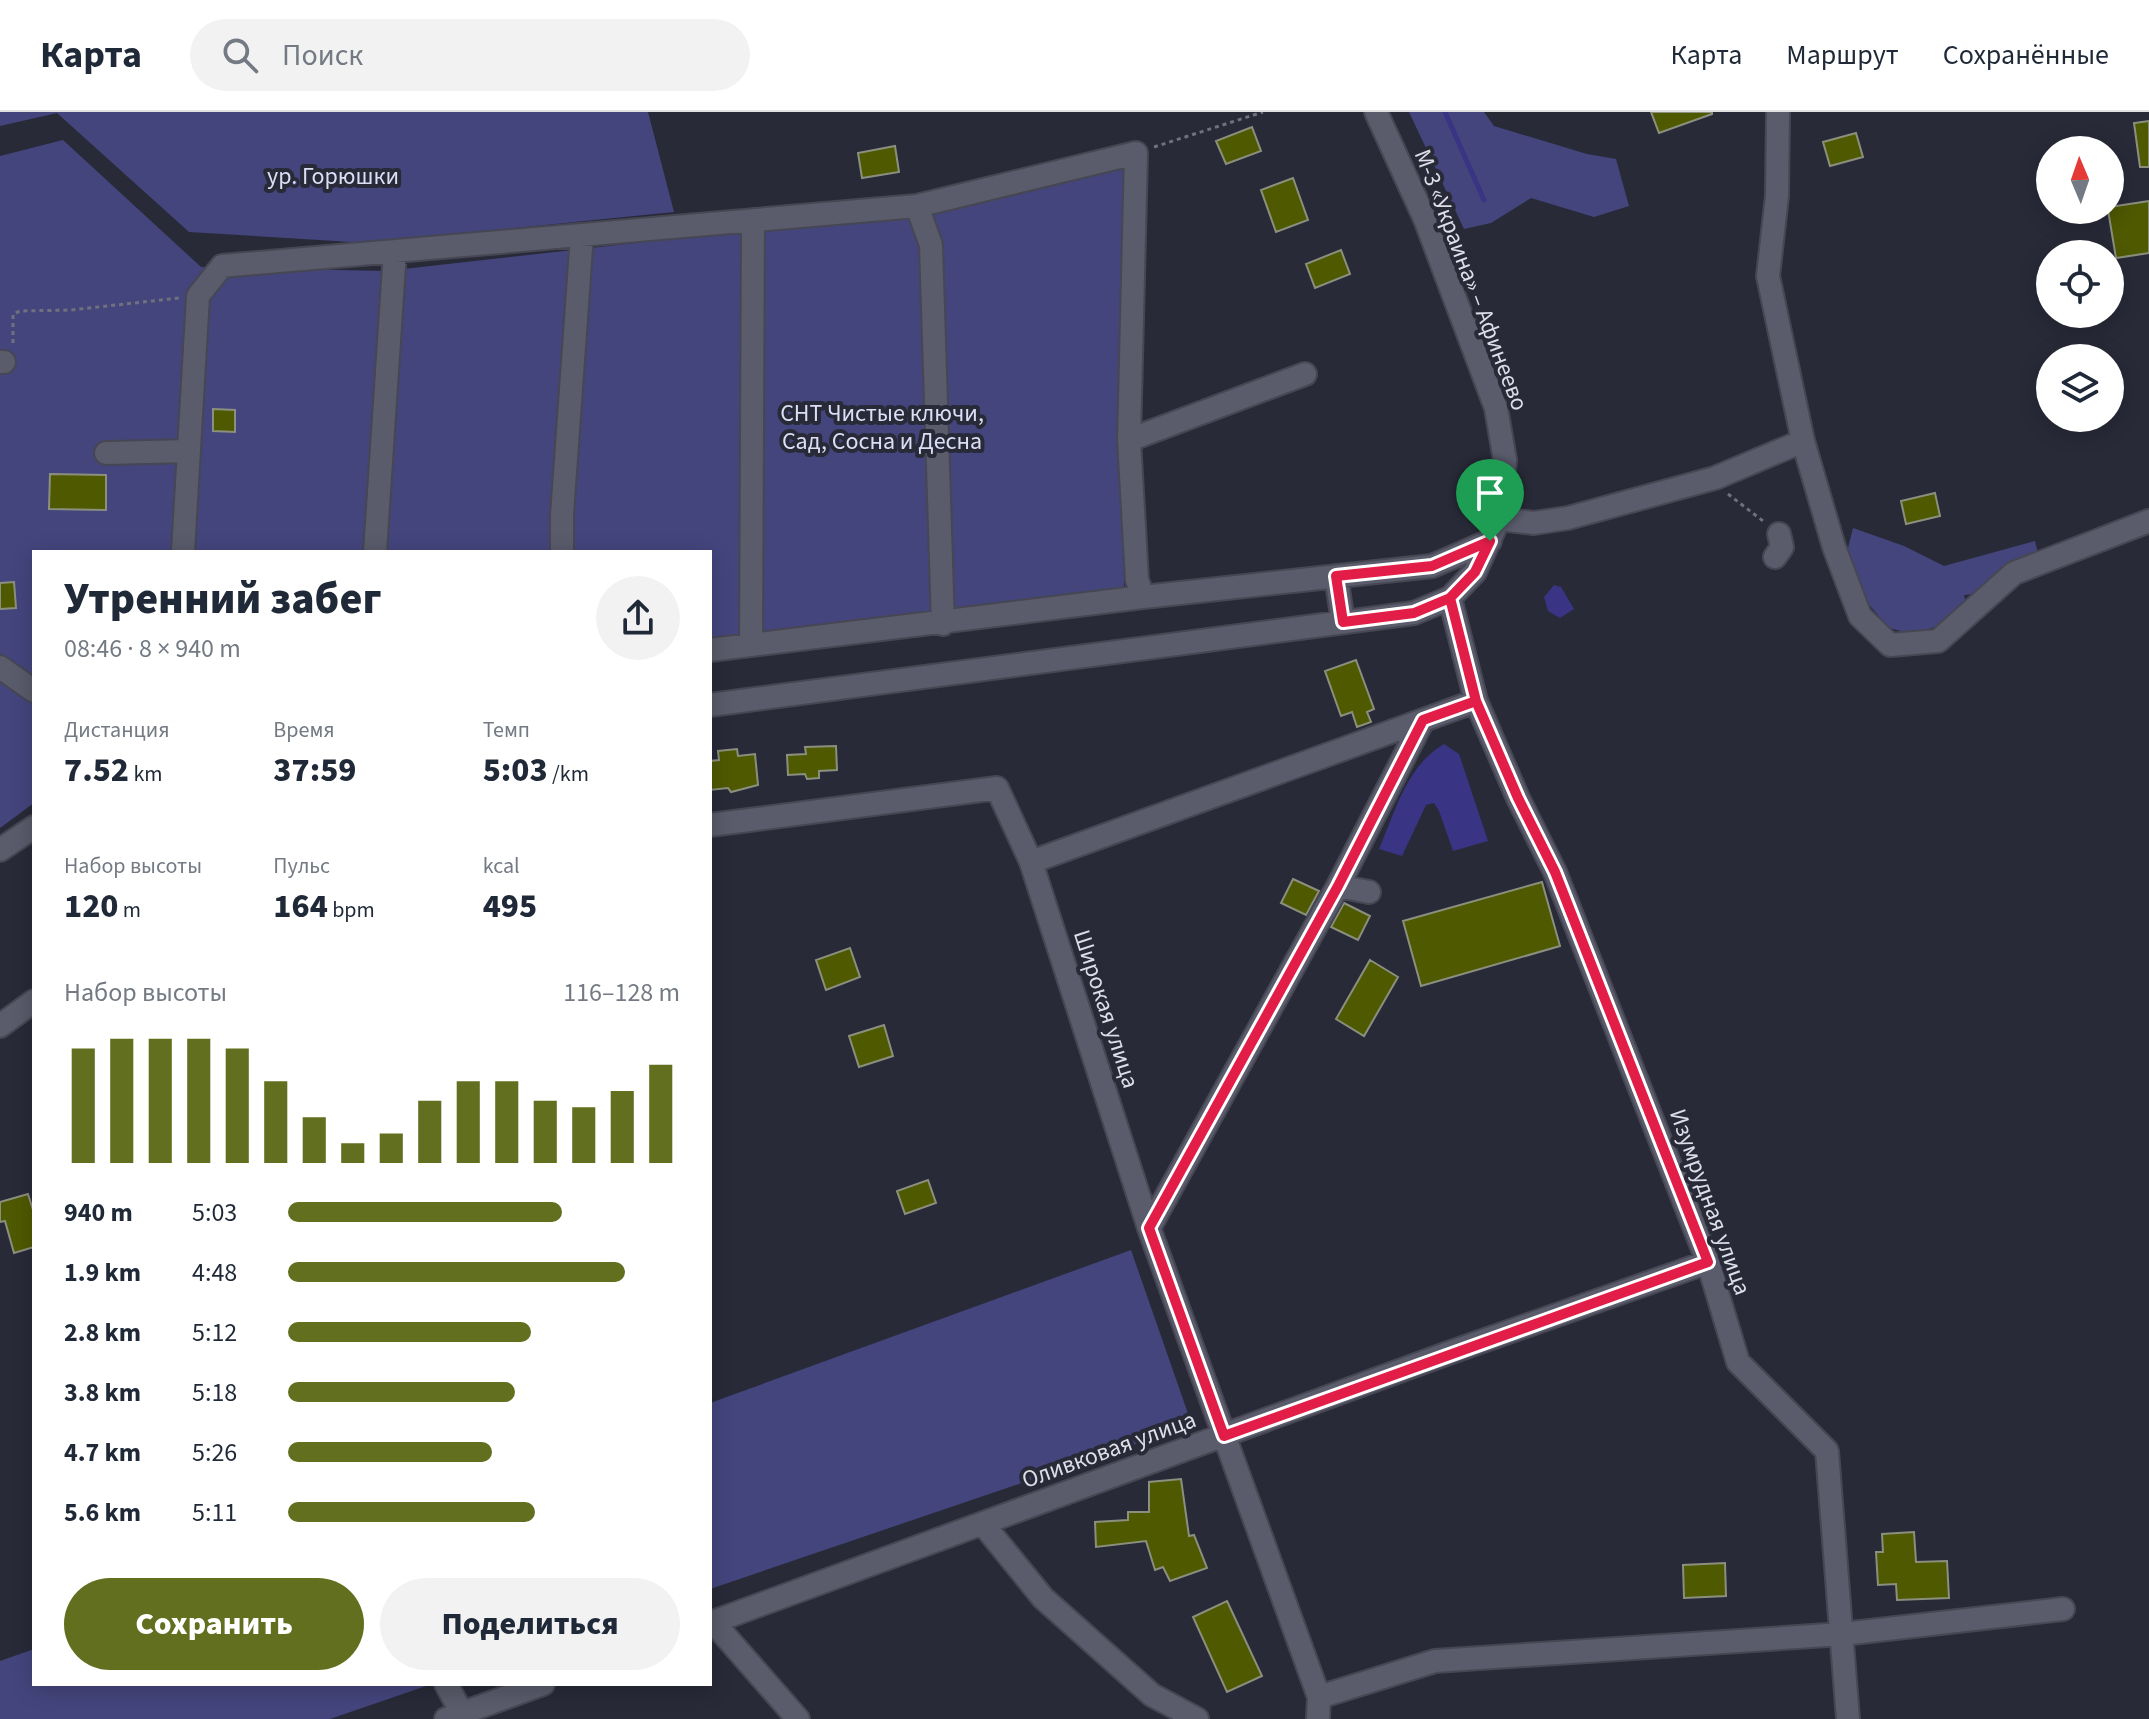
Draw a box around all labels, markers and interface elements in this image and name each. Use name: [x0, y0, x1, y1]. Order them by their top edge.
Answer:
search box: [190, 19, 750, 91]
text: Карта: [40, 28, 142, 82]
icon: search: [218, 33, 262, 77]
text: Поиск: [282, 34, 363, 77]
text: Карта: [1671, 35, 1742, 75]
text: Маршрут: [1786, 35, 1899, 75]
text: Сохранённые: [1943, 35, 2109, 75]
north arrow: [2036, 136, 2124, 224]
map controls: [2036, 136, 2124, 432]
street label: М-3 «Украина» – Афинеево: [1405, 144, 1537, 416]
park label: ур. Горюшки: [267, 159, 399, 194]
button: locate: [2036, 240, 2124, 328]
button: layers: [2036, 344, 2124, 432]
park label: СНТ Чистые ключи, Сад, Сосна и Десна: [780, 396, 984, 459]
pin: [1456, 459, 1524, 541]
icon: arrive: [1468, 471, 1512, 515]
text: Утренний забег: [64, 568, 382, 631]
button: share: [596, 576, 680, 660]
text: 08:46 · 8 × 940 m: [64, 630, 241, 667]
text: Дистанция: [64, 714, 170, 746]
text: Время: [273, 714, 335, 746]
text: Темп: [483, 714, 530, 746]
text: 7.52: [64, 746, 129, 795]
text: 37:59: [273, 746, 357, 795]
text: 5:03: [483, 746, 548, 795]
text: km: [129, 758, 163, 790]
text: /km: [548, 758, 589, 790]
text: Набор высоты: [64, 850, 202, 882]
text: Пульс: [273, 850, 330, 882]
text: kcal: [483, 850, 520, 882]
text: 120: [64, 882, 118, 931]
text: 164: [273, 882, 328, 931]
text: 495: [483, 882, 537, 931]
text: m: [118, 894, 141, 926]
text: bpm: [328, 894, 375, 926]
street label: Широкая улица: [1064, 925, 1148, 1093]
text: Набор высоты: [64, 974, 227, 1011]
text: 116–128 m: [563, 974, 680, 1011]
street label: Изумрудная улица: [1660, 1104, 1760, 1300]
text: 940 m: [64, 1194, 133, 1231]
text: 5:03: [192, 1194, 237, 1231]
text: 1.9 km: [64, 1254, 141, 1291]
text: 4:48: [192, 1254, 237, 1291]
text: 2.8 km: [64, 1314, 141, 1351]
text: 5:12: [192, 1314, 237, 1351]
text: 3.8 km: [64, 1374, 141, 1411]
text: 5:18: [192, 1374, 237, 1411]
street label: Оливковая улица: [1017, 1402, 1201, 1498]
text: 4.7 km: [64, 1434, 141, 1471]
text: 5:26: [192, 1434, 237, 1471]
text: 5.6 km: [64, 1494, 141, 1531]
text: 5:11: [192, 1494, 237, 1531]
button: Сохранить: [64, 1578, 364, 1670]
button: Поделиться: [380, 1578, 680, 1670]

